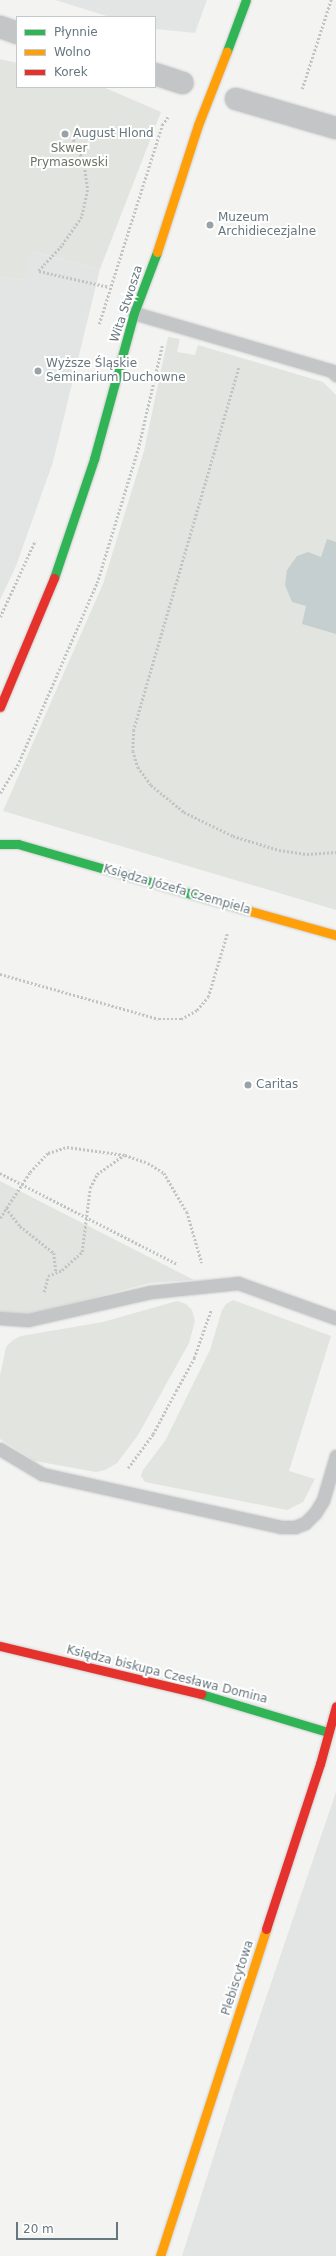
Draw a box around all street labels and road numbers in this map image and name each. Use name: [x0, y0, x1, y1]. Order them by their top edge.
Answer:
street label: Wita Stwosza: [108, 264, 146, 344]
street label: Księdza Józefa Czempiela: [102, 862, 252, 918]
street label: Księdza biskupa Czesława Domina: [65, 1643, 269, 1707]
street label: Plebiscytowa: [219, 1939, 257, 2017]

